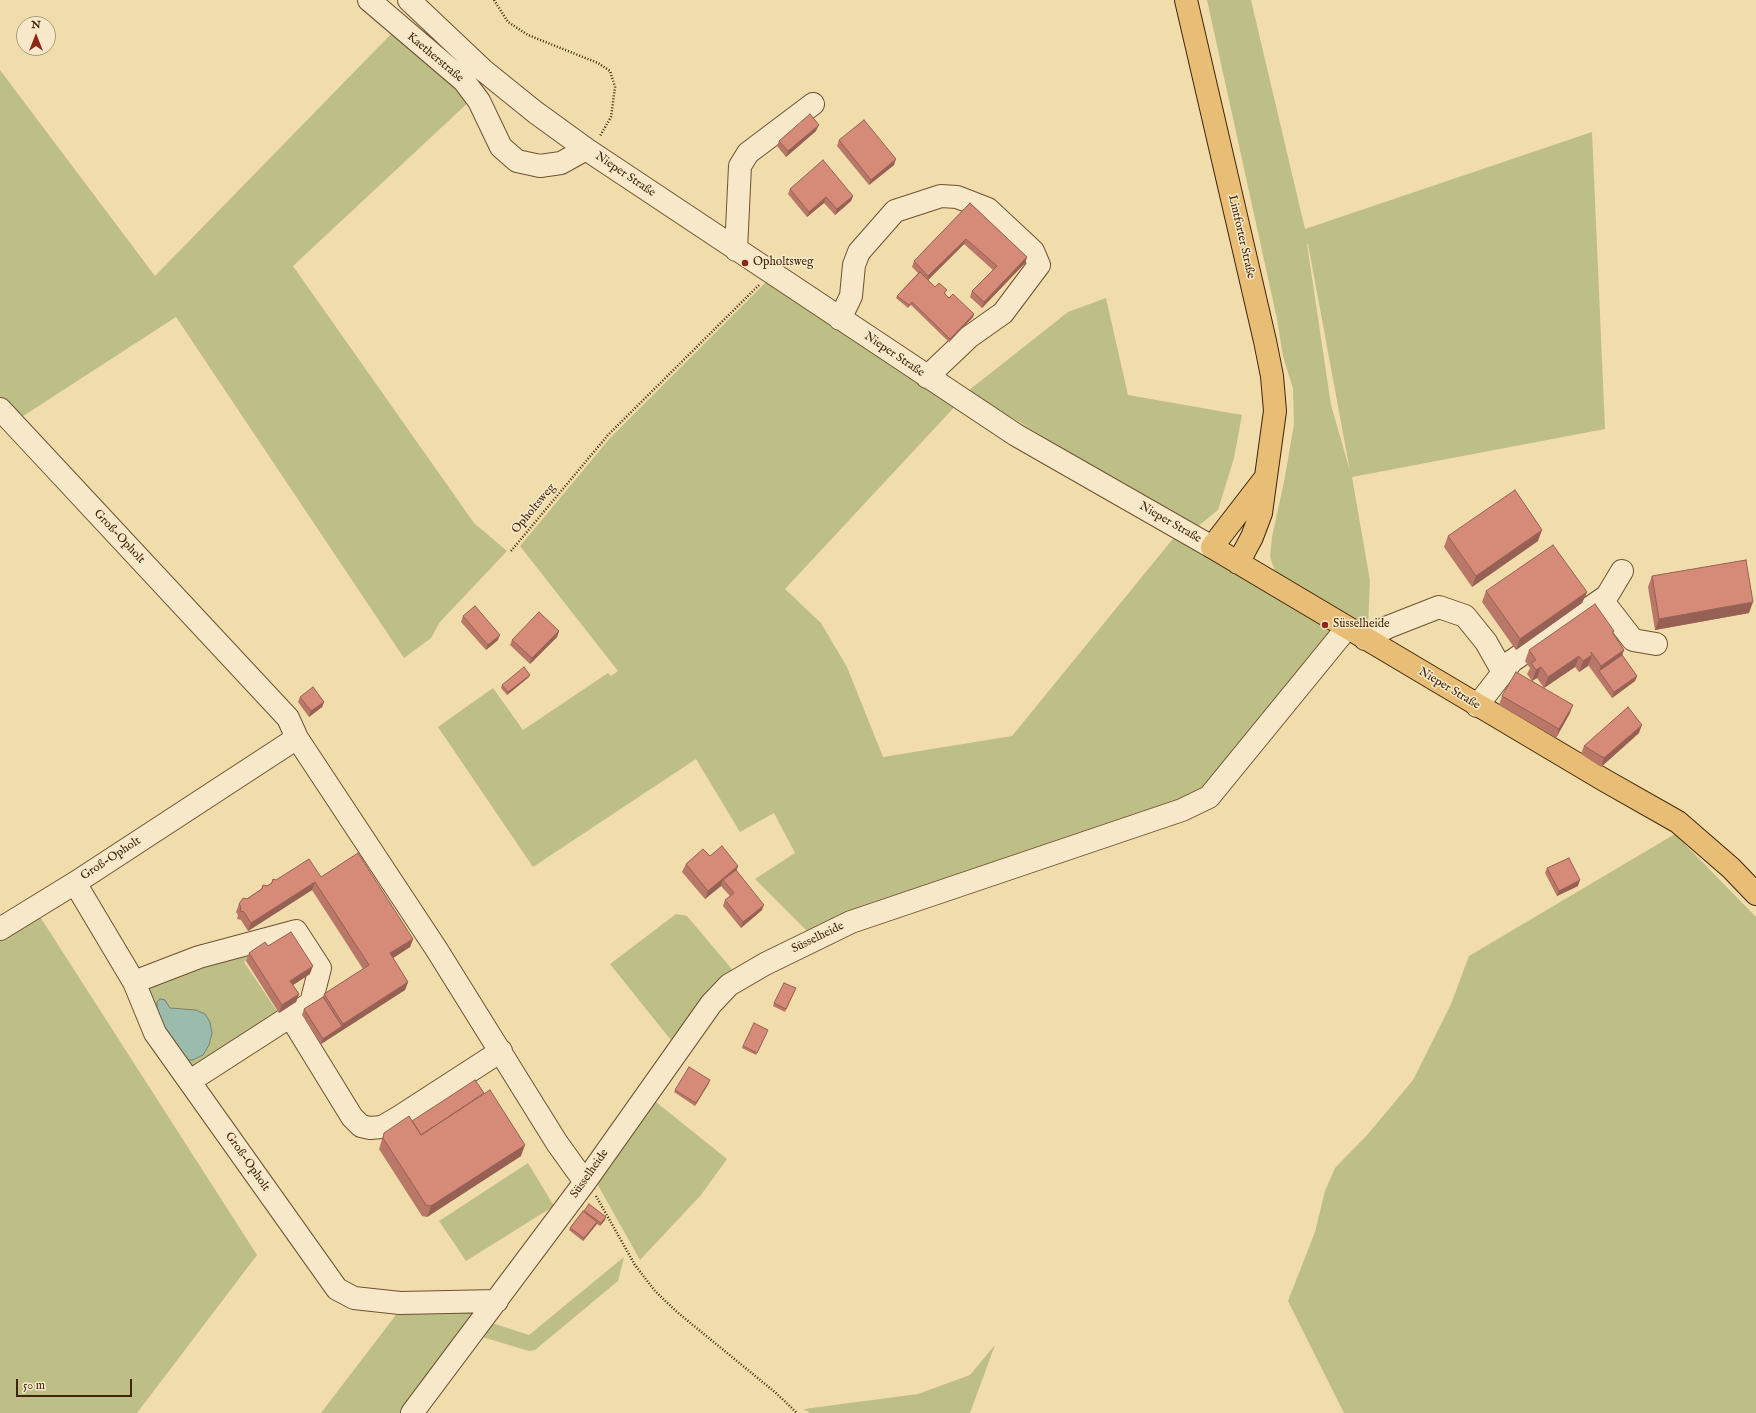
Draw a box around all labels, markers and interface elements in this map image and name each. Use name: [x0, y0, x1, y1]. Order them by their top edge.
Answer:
north arrow: [16, 16, 56, 56]
text: N: [31, 18, 41, 32]
street label: Kaetherstraße: [404, 30, 466, 86]
street label: Nieper Straße: [592, 150, 658, 200]
street label: Lintforter Straße: [1224, 194, 1258, 280]
place label: Opholtsweg: [753, 256, 814, 270]
marker: Opholtsweg: [740, 258, 750, 268]
street label: Nieper Straße: [861, 330, 927, 380]
street label: Opholtsweg: [509, 481, 559, 537]
street label: Nieper Straße: [1136, 499, 1204, 547]
street label: Groß-Opholt: [90, 507, 148, 567]
place label: Süsselheide: [1333, 618, 1390, 632]
marker: Süsselheide: [1320, 620, 1330, 630]
street label: Nieper Straße: [1415, 665, 1483, 713]
street label: Groß-Opholt: [78, 834, 144, 884]
street label: Süsselheide: [789, 919, 847, 957]
street label: Groß-Opholt: [221, 1130, 273, 1194]
street label: Süsselheide: [568, 1147, 612, 1201]
scale bar: [18, 1371, 134, 1397]
text: 50 m: [23, 1378, 45, 1393]

